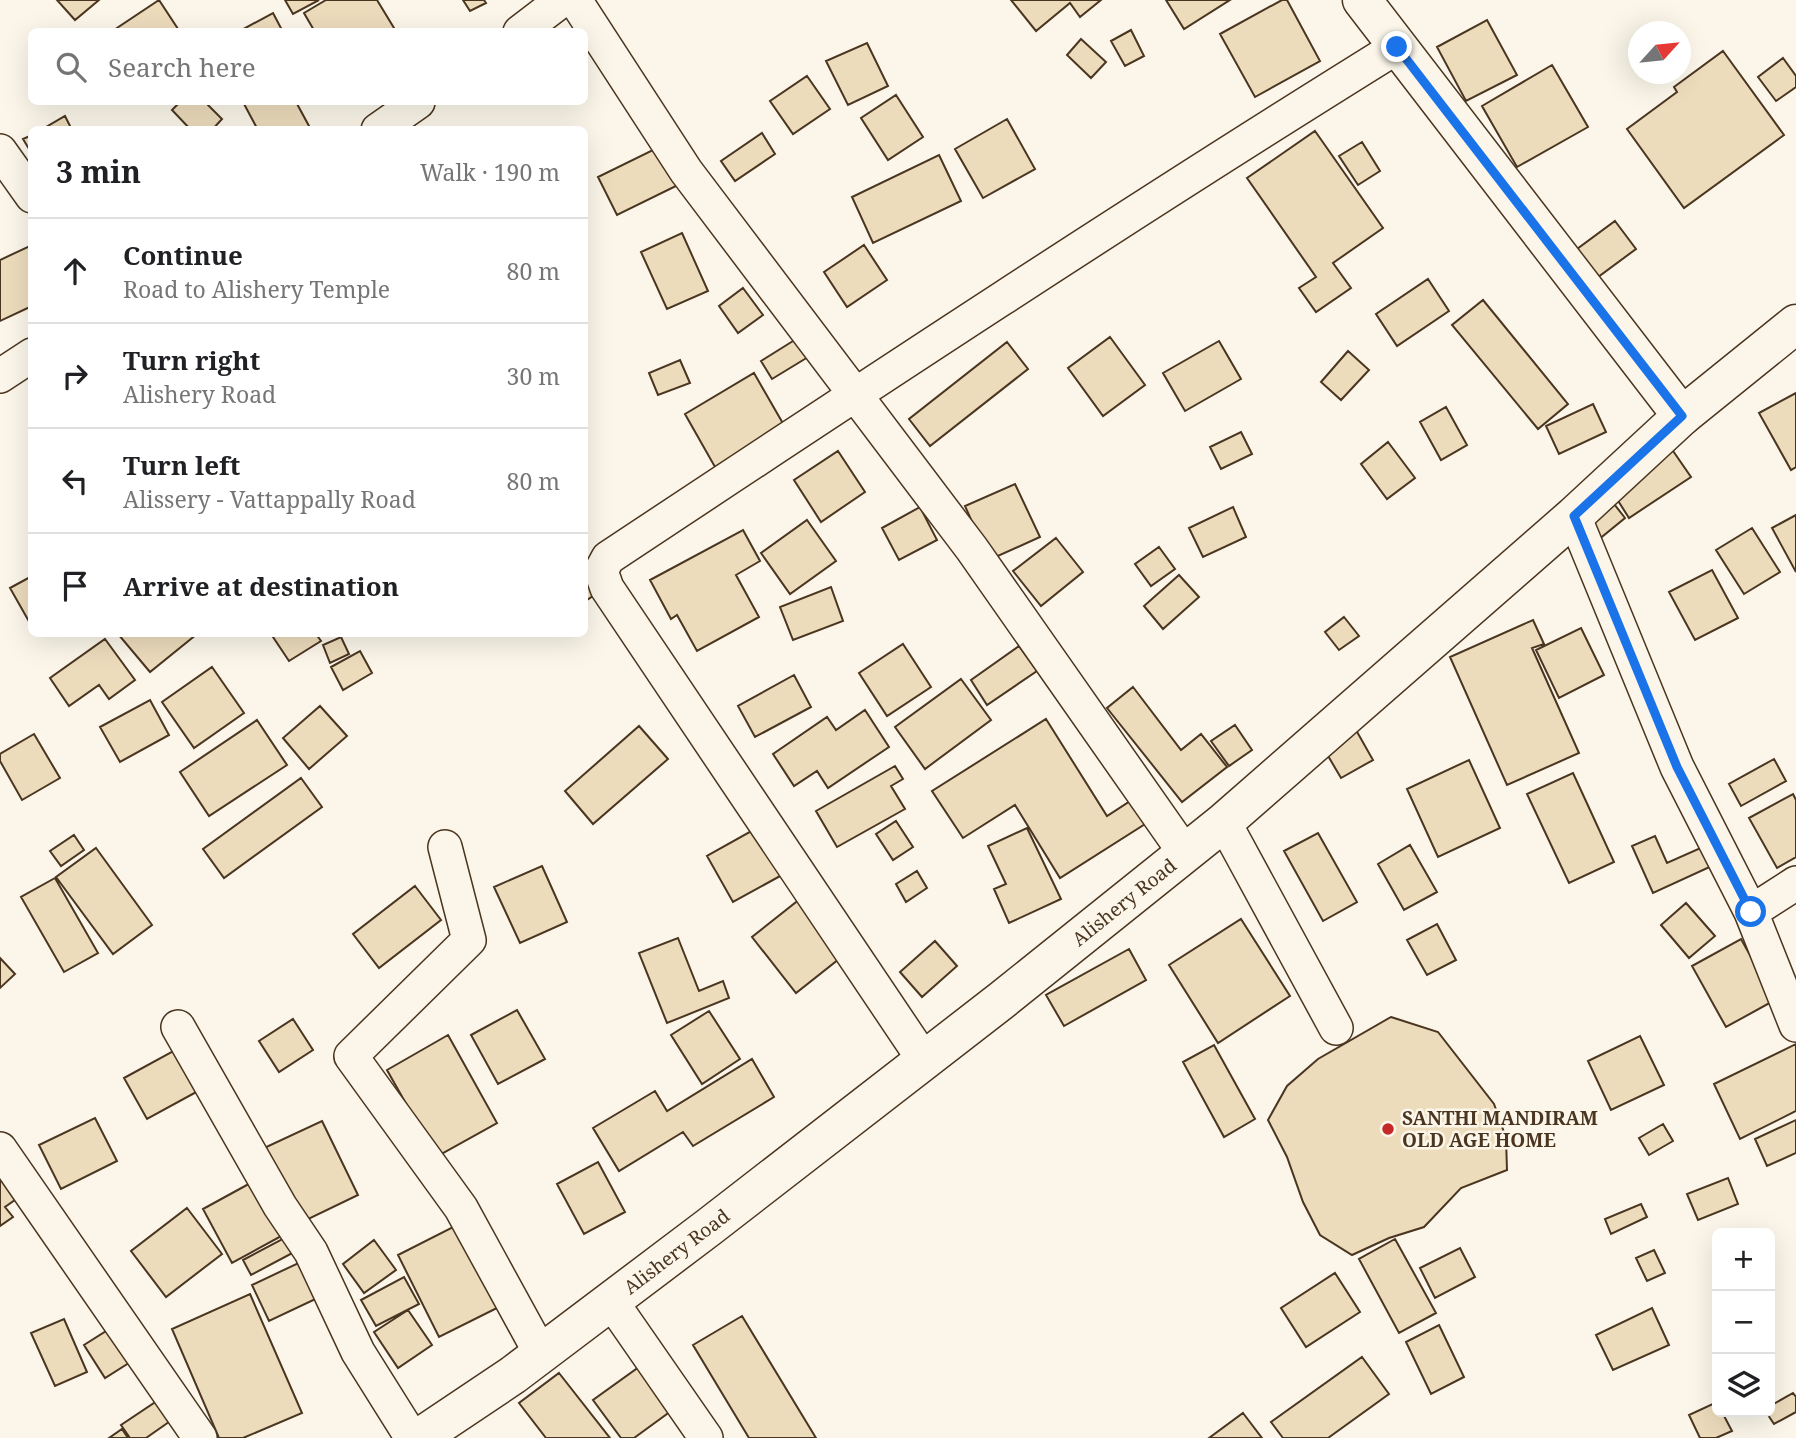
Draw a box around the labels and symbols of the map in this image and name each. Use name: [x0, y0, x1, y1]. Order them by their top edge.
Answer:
north arrow: [1628, 21, 1691, 84]
route end: [1381, 31, 1412, 62]
street label: Alishery Road: [1067, 852, 1182, 952]
route start: [1735, 896, 1766, 927]
place label: SANTHI MANDIRAM OLD AGE HOME: [1402, 1105, 1598, 1153]
marker: SANTHI MANDIRAM OLD AGE HOME: [1380, 1121, 1396, 1137]
street label: Alishery Road: [618, 1203, 735, 1300]

